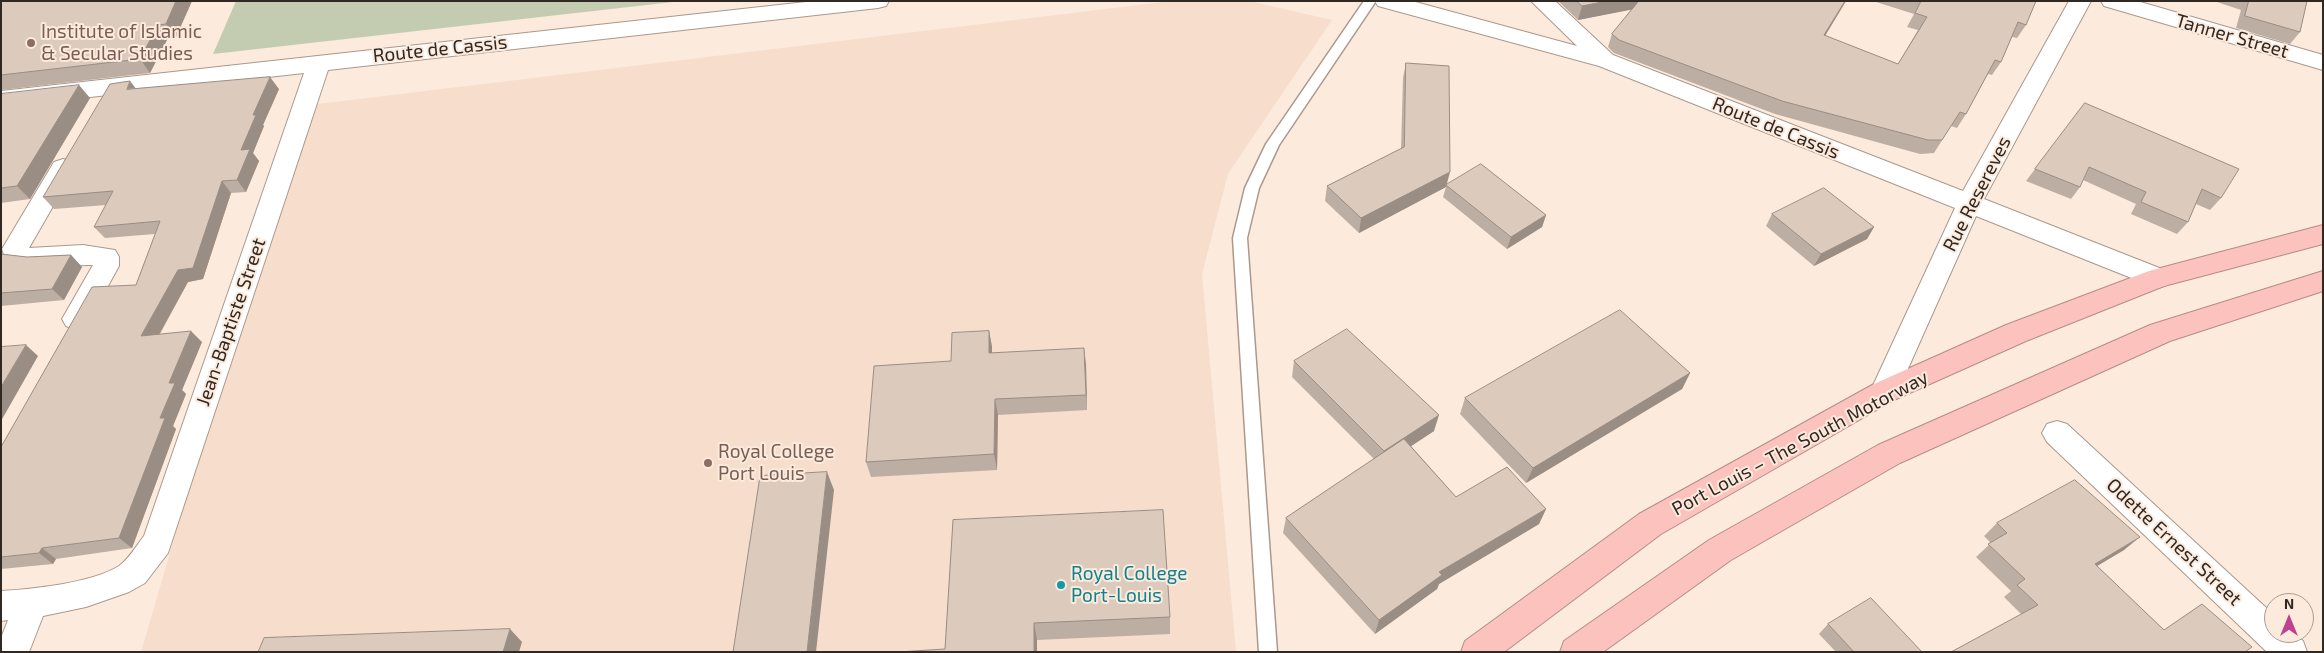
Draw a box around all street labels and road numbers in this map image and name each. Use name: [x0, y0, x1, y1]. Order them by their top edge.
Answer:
street label: Tanner Street: [2173, 9, 2291, 63]
street label: Route de Cassis: [372, 31, 508, 67]
street label: Route de Cassis: [1709, 92, 1843, 164]
street label: Rue Resereves: [1938, 133, 2016, 255]
street label: Jean-Baptiste Street: [192, 235, 270, 409]
street label: Port Louis – The South Motorway: [1668, 366, 1932, 520]
street label: Odette Ernest Street: [2102, 474, 2246, 610]

